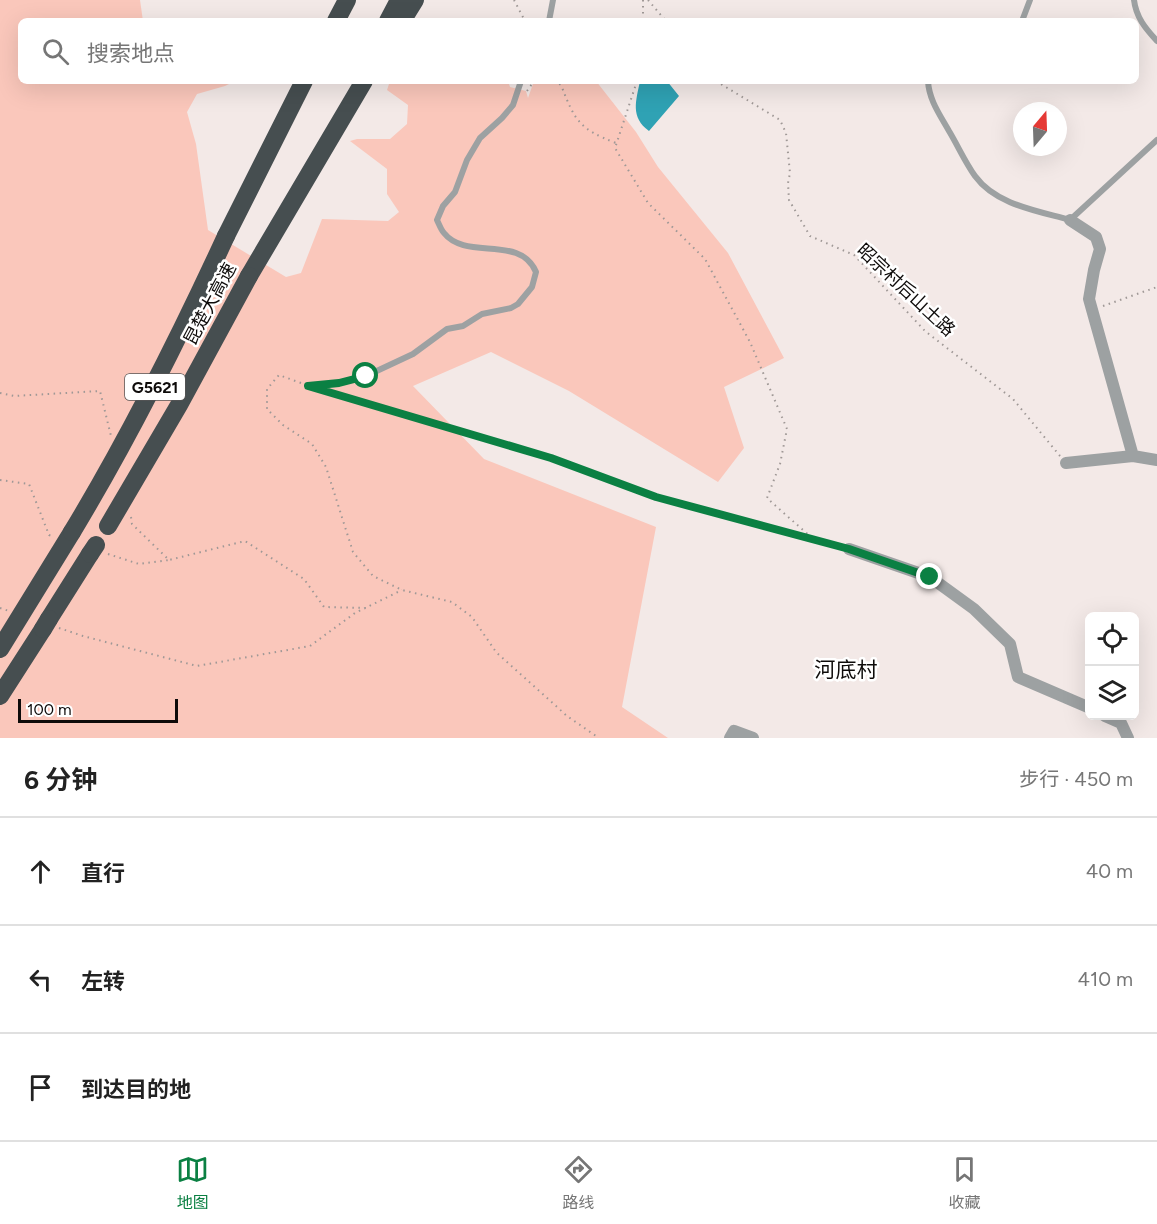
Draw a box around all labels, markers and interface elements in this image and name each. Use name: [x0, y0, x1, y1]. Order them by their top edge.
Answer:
search box: [18, 18, 1139, 84]
icon: search: [39, 35, 72, 68]
text: 搜索地点: [87, 40, 175, 67]
north arrow: [1013, 102, 1067, 156]
street label: 昭宗村后山土路: [852, 239, 960, 341]
street label: 昆楚大高速: [179, 259, 241, 349]
route start: [352, 362, 378, 388]
road number: G5621: [125, 374, 185, 400]
route end: [916, 563, 942, 589]
map controls: [1085, 612, 1139, 720]
button: locate: [1085, 612, 1139, 666]
district label: 河底村: [815, 657, 878, 682]
button: layers: [1085, 666, 1139, 720]
scale bar: [18, 696, 178, 724]
text: 100 m: [27, 700, 72, 719]
text: 6 分钟: [24, 764, 97, 796]
text: 步行 · 450 m: [1019, 767, 1133, 791]
icon: ahead: [24, 855, 57, 888]
text: 40 m: [1086, 859, 1133, 883]
text: 直行: [81, 860, 125, 887]
icon: left: [24, 963, 57, 996]
text: 410 m: [1078, 967, 1133, 991]
text: 左转: [81, 968, 125, 995]
icon: arrive: [24, 1071, 57, 1104]
text: 到达目的地: [81, 1076, 191, 1103]
tab: 地图: [176, 1153, 209, 1213]
tab: 路线: [562, 1153, 595, 1213]
tab: 收藏: [948, 1153, 981, 1213]

